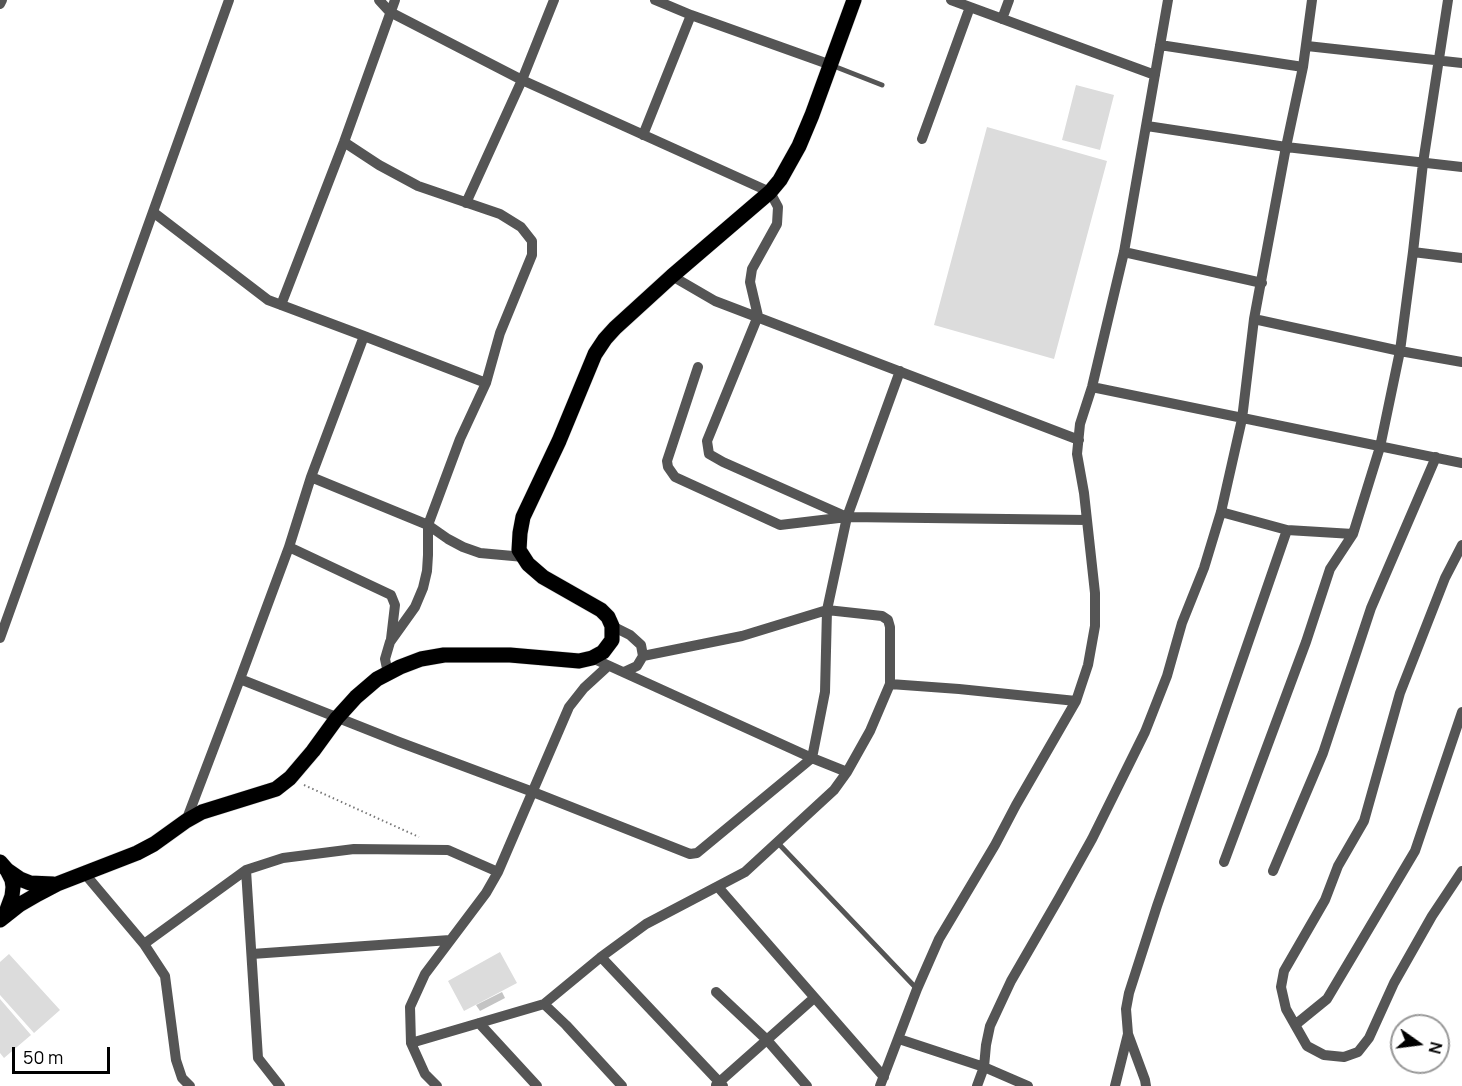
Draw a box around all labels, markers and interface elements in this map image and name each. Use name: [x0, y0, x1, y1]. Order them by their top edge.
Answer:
north arrow: [1390, 1014, 1450, 1074]
scale bar: [15, 1035, 112, 1073]
text: N: [1423, 1040, 1448, 1056]
text: 50 m: [23, 1045, 63, 1069]

